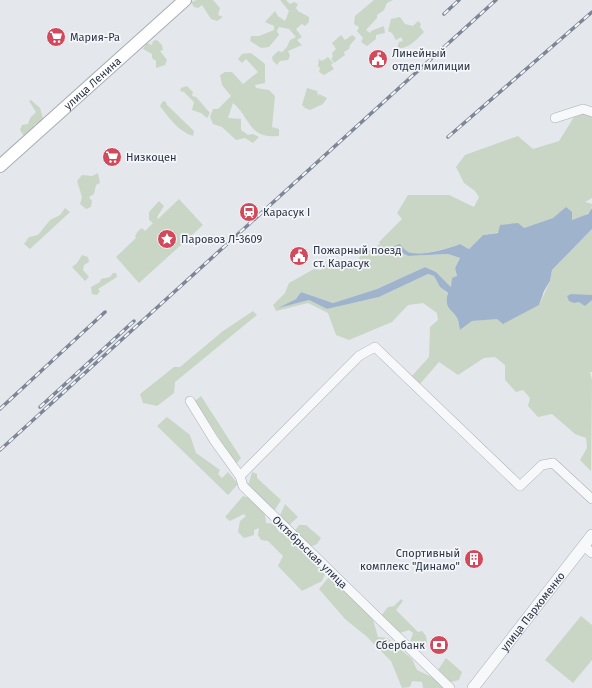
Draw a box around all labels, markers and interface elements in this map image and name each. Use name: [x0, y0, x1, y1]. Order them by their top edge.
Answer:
supermarket icon: Мария-Ра: [45, 26, 67, 48]
place label: Мария-Ра: [70, 31, 120, 44]
place label: Линейный отдел милиции: [392, 47, 470, 73]
public building icon: Линейный отдел милиции: [367, 48, 389, 70]
street label: улица Ленина: [61, 55, 124, 113]
supermarket icon: Низкоцен: [101, 146, 123, 168]
place label: Низкоцен: [126, 151, 176, 164]
station icon: Карасук I: [238, 201, 260, 223]
place label: Карасук I: [263, 206, 310, 219]
place icon: Паровоз Л-3609: [156, 228, 178, 250]
place label: Паровоз Л-3609: [181, 233, 262, 246]
place label: Пожарный поезд ст. Карасук: [313, 244, 401, 270]
public building icon: Пожарный поезд ст. Карасук: [288, 245, 310, 267]
street label: Октябрьская улица: [269, 513, 350, 591]
place label: Спортивный комплекс "Динамо": [360, 547, 460, 573]
building icon: Спортивный комплекс "Динамо": [463, 548, 485, 570]
street label: улица Пархоменко: [498, 569, 568, 654]
bank icon: Сбербанк: [428, 634, 450, 656]
place label: Сбербанк: [376, 639, 425, 652]

